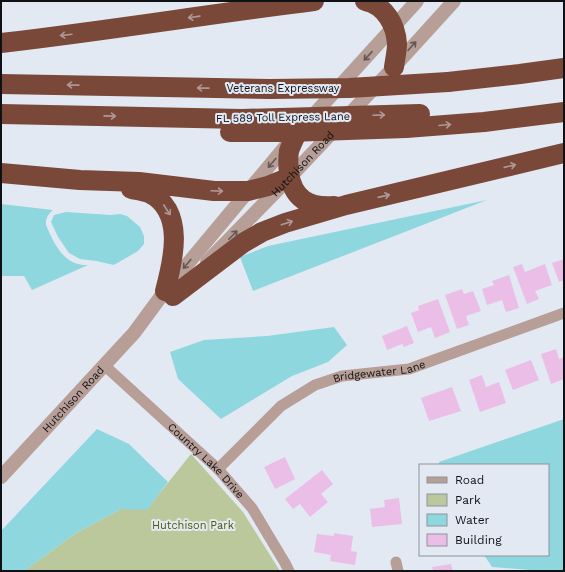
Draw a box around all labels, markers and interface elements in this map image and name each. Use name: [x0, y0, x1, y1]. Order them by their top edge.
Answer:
one-way arrow: [188, 13, 201, 21]
one-way arrow: [60, 31, 73, 39]
one-way arrow: [408, 41, 417, 52]
one-way arrow: [363, 50, 372, 61]
one-way arrow: [67, 81, 80, 89]
street label: Veterans Expressway: [226, 82, 340, 95]
one-way arrow: [197, 84, 210, 91]
street label: FL 589 Toll Express Lane: [216, 110, 350, 125]
one-way arrow: [372, 111, 385, 119]
one-way arrow: [103, 112, 116, 120]
one-way arrow: [438, 122, 451, 129]
street label: Hutchison Road: [269, 129, 337, 199]
one-way arrow: [267, 157, 276, 168]
one-way arrow: [503, 162, 516, 169]
one-way arrow: [210, 187, 223, 194]
one-way arrow: [377, 192, 390, 200]
one-way arrow: [163, 204, 171, 216]
one-way arrow: [281, 218, 293, 226]
one-way arrow: [228, 230, 238, 240]
one-way arrow: [183, 259, 192, 269]
street label: Bridgewater Lane: [331, 358, 427, 386]
street label: Hutchison Road: [40, 364, 107, 435]
street label: Country Lake Drive: [165, 420, 247, 501]
legend: [419, 464, 549, 556]
text: Road: [455, 473, 484, 487]
text: Park: [455, 493, 481, 507]
text: Water: [455, 513, 490, 527]
park label: Hutchison Park: [152, 519, 234, 532]
text: Building: [455, 533, 502, 547]

